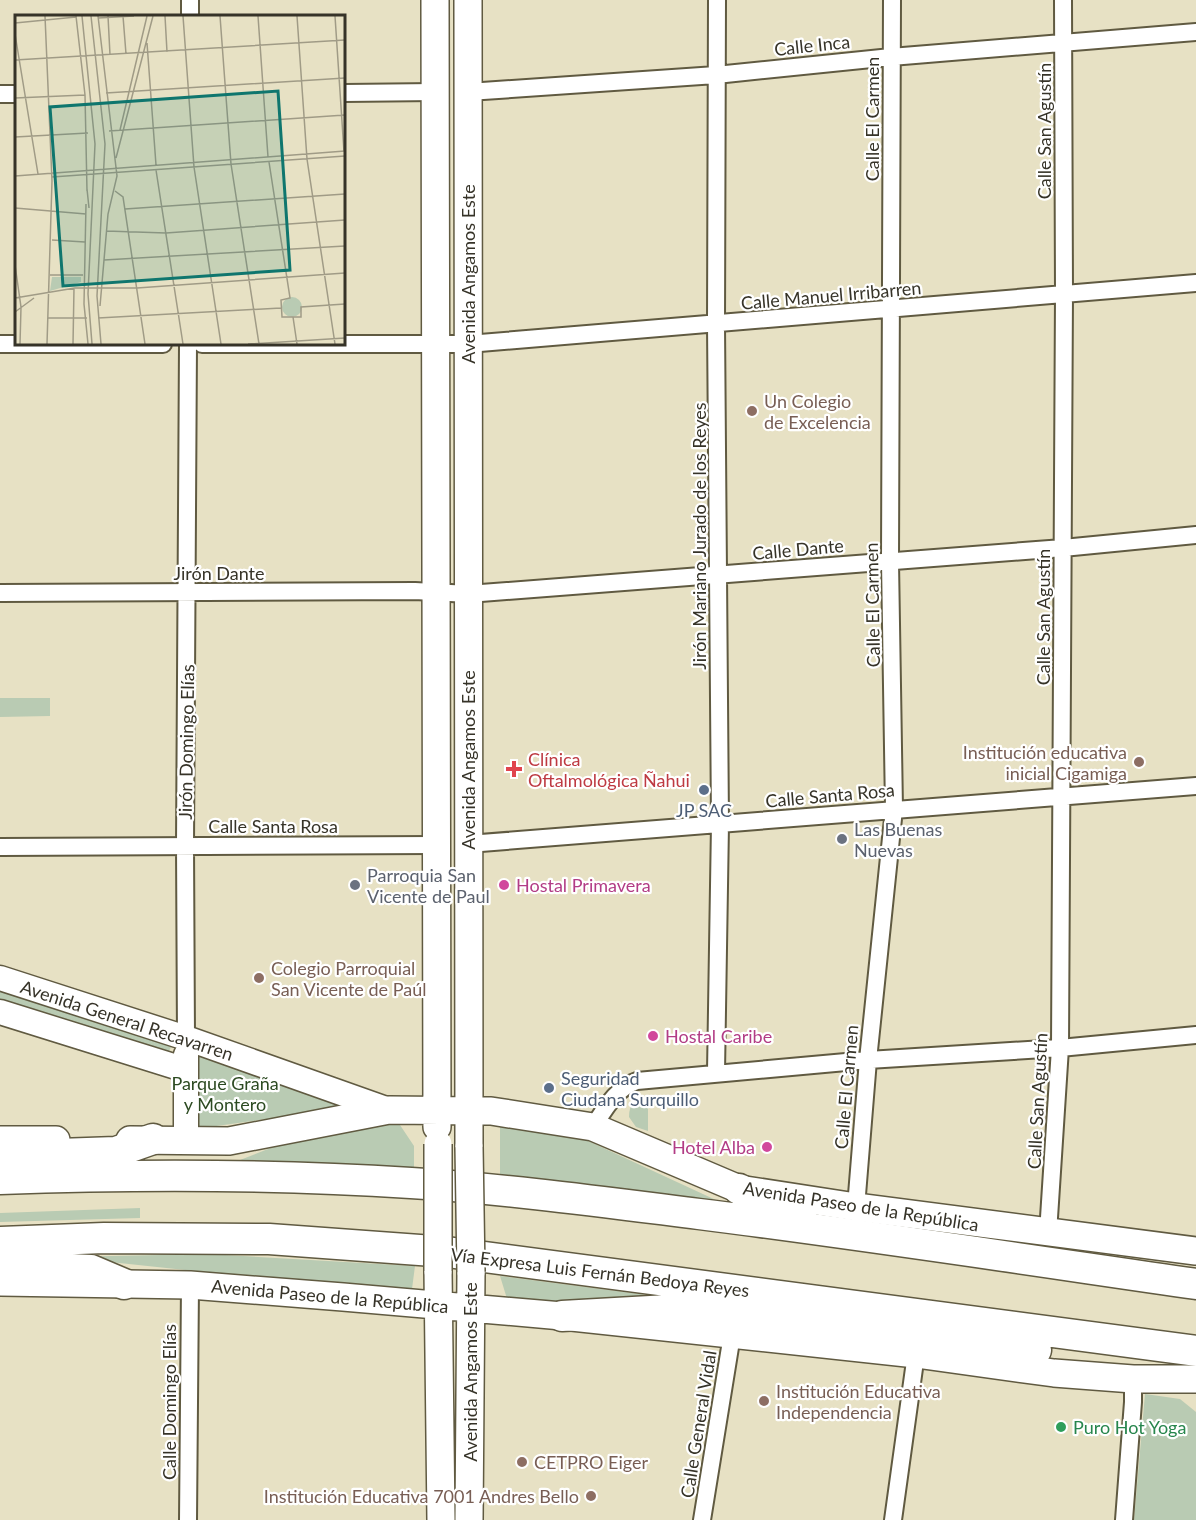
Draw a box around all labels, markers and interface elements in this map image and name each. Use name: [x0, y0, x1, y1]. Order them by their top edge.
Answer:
inset map: [15, 15, 345, 345]
street label: Calle Inca: [773, 30, 851, 60]
street label: Calle El Carmen: [861, 57, 883, 181]
street label: Calle San Agustín: [1033, 63, 1055, 199]
street label: Avenida Angamos Este: [457, 184, 479, 364]
street label: Calle Manuel Irribarren: [740, 276, 922, 314]
place label: Un Colegio de Excelencia: [764, 390, 871, 433]
street label: Jirón Mariano Jurado de los Reyes: [688, 402, 710, 670]
marker: Un Colegio de Excelencia: [745, 404, 759, 418]
street label: Calle Dante: [751, 534, 845, 564]
street label: Calle El Carmen: [860, 543, 884, 667]
street label: Calle San Agustín: [1032, 549, 1054, 685]
street label: Jirón Dante: [173, 562, 265, 584]
street label: Jirón Domingo Elías: [174, 664, 198, 820]
street label: Avenida Angamos Este: [457, 670, 479, 850]
place label: Institución educativa inicial Cigamiga: [963, 741, 1127, 784]
place label: Clínica Oftalmológica Ñahui: [528, 748, 690, 791]
marker: Institución educativa inicial Cigamiga: [1132, 755, 1146, 769]
marker: Clínica Oftalmológica Ñahui: [505, 760, 523, 778]
street label: Calle Santa Rosa: [764, 778, 896, 812]
marker: JP SAC: [697, 783, 711, 797]
place label: JP SAC: [676, 799, 732, 821]
street label: Calle Santa Rosa: [208, 815, 338, 837]
place label: Las Buenas Nuevas: [854, 818, 943, 861]
marker: Las Buenas Nuevas: [835, 832, 849, 846]
place label: Parroquia San Vicente de Paul: [367, 864, 490, 907]
place label: Hostal Primavera: [516, 874, 651, 896]
marker: Parroquia San Vicente de Paul: [348, 878, 362, 892]
marker: Hostal Primavera: [497, 878, 511, 892]
place label: Colegio Parroquial San Vicente de Paúl: [271, 957, 426, 1000]
marker: Colegio Parroquial San Vicente de Paúl: [252, 971, 266, 985]
street label: Avenida General Recavarren: [18, 975, 236, 1065]
street label: Calle El Carmen: [830, 1024, 862, 1150]
place label: Hostal Caribe: [665, 1025, 772, 1047]
marker: Hostal Caribe: [646, 1029, 660, 1043]
street label: Calle San Agustín: [1022, 1032, 1052, 1170]
place label: Seguridad Ciudana Surquillo: [561, 1067, 699, 1110]
park label: Parque Graña y Montero: [171, 1072, 279, 1115]
marker: Seguridad Ciudana Surquillo: [542, 1081, 556, 1095]
place label: Hotel Alba: [672, 1136, 755, 1158]
marker: Hotel Alba: [760, 1140, 774, 1154]
street label: Avenida Paseo de la República: [742, 1177, 980, 1235]
street label: Vía Expresa Luis Fernán Bedoya Reyes: [449, 1243, 751, 1301]
street label: Avenida Paseo de la República: [210, 1275, 450, 1317]
street label: Avenida Angamos Este: [459, 1282, 481, 1462]
street label: Calle Domingo Elías: [158, 1324, 180, 1480]
street label: Calle General Vidal: [675, 1349, 721, 1499]
place label: Institución Educativa Independencia: [776, 1380, 941, 1423]
marker: Institución Educativa Independencia: [757, 1394, 771, 1408]
place label: Puro Hot Yoga: [1073, 1416, 1186, 1438]
marker: Puro Hot Yoga: [1054, 1420, 1068, 1434]
place label: CETPRO Eiger: [534, 1451, 648, 1473]
marker: CETPRO Eiger: [515, 1455, 529, 1469]
place label: Institución Educativa 7001 Andres Bello: [264, 1485, 579, 1507]
marker: Institución Educativa 7001 Andres Bello: [584, 1489, 598, 1503]

